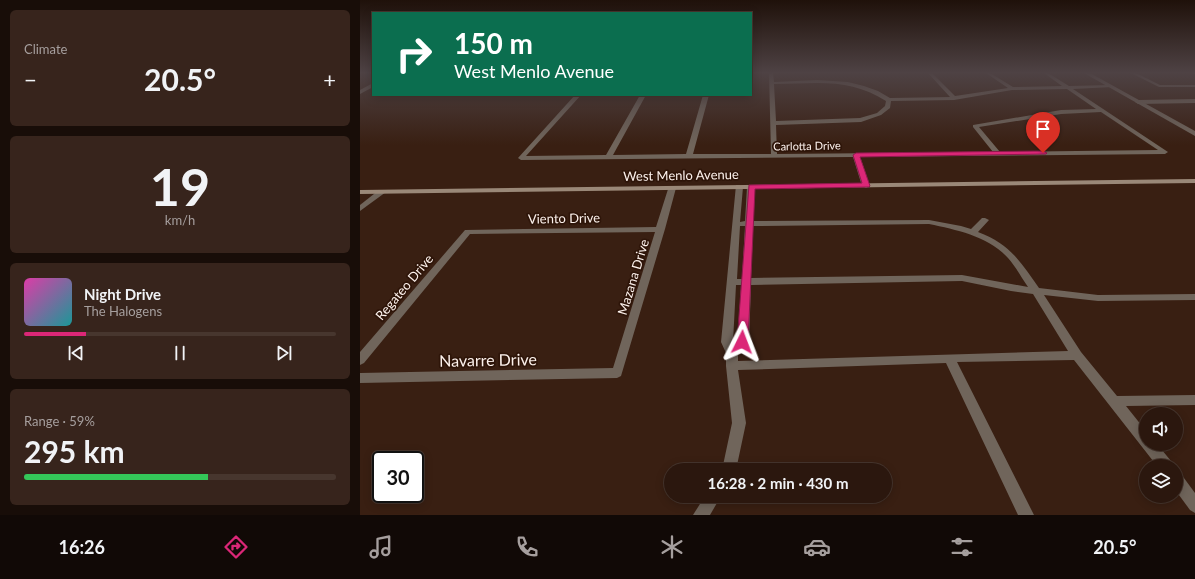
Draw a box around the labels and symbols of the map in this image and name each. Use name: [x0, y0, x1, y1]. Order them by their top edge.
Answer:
pin: [1026, 112, 1060, 153]
street label: Carlotta Drive: [773, 138, 841, 153]
street label: West Menlo Avenue: [623, 166, 739, 184]
street label: Viento Drive: [528, 209, 600, 227]
street label: Mazana Drive: [614, 237, 652, 317]
street label: Regateo Drive: [372, 251, 436, 323]
position arrow: [721, 321, 763, 363]
street label: Navarre Drive: [439, 349, 537, 370]
speed limit sign: 30: [372, 451, 424, 503]

